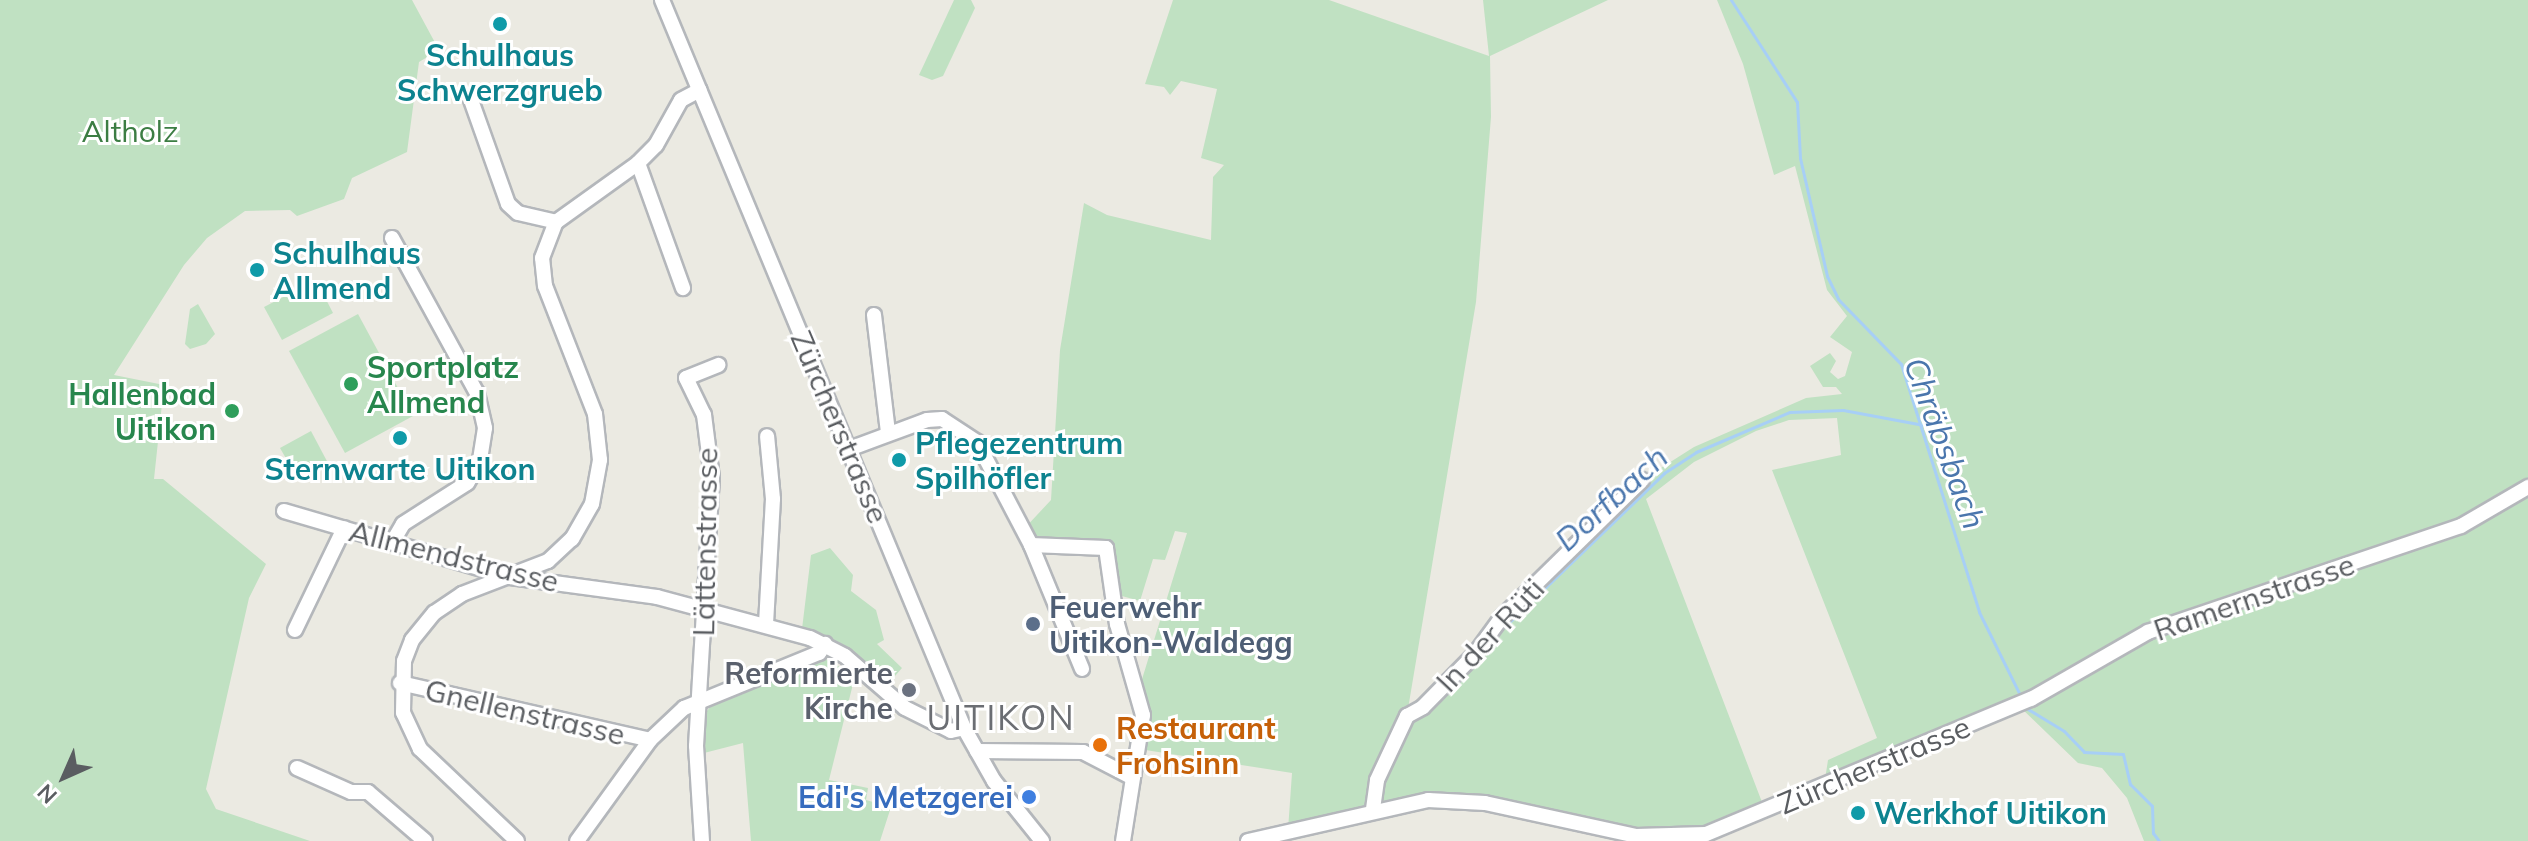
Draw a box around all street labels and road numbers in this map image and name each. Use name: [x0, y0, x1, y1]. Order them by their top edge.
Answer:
street label: Zürcherstrasse: [783, 326, 897, 528]
street label: Lättenstrasse: [685, 447, 725, 637]
street label: Allmendstrasse: [346, 513, 562, 599]
street label: Ramernstrasse: [2149, 546, 2359, 648]
street label: In der Rüti: [1428, 571, 1552, 699]
street label: Gnellenstrasse: [422, 672, 628, 752]
street label: Zürcherstrasse: [1773, 708, 1975, 822]

